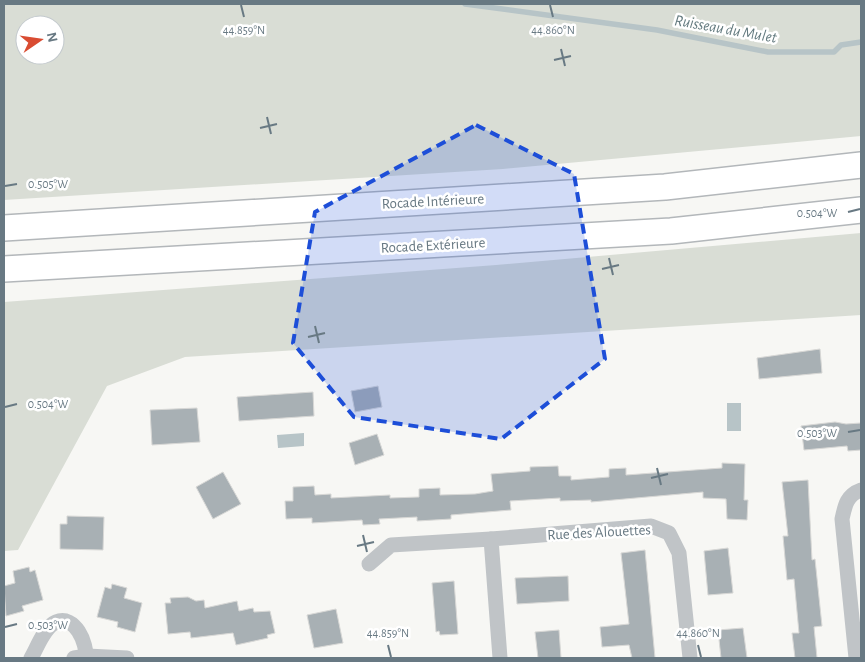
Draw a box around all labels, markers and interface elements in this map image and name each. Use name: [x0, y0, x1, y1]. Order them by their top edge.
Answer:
water label: Ruisseau du Mulet: [673, 12, 779, 46]
north arrow: [15, 15, 65, 65]
text: 44.859°N: [223, 24, 265, 36]
text: 44.860°N: [531, 24, 575, 36]
text: N: [44, 31, 60, 44]
text: 0.505°W: [28, 178, 68, 190]
street label: Rocade Intérieure: [381, 191, 485, 212]
text: 0.504°W: [797, 207, 838, 219]
street label: Rocade Extérieure: [380, 235, 486, 256]
text: 0.504°W: [28, 398, 69, 410]
text: 0.503°W: [797, 427, 837, 439]
street label: Rue des Alouettes: [547, 522, 651, 543]
text: 0.503°W: [28, 619, 68, 631]
text: 44.859°N: [367, 627, 409, 639]
text: 44.860°N: [676, 627, 720, 639]

